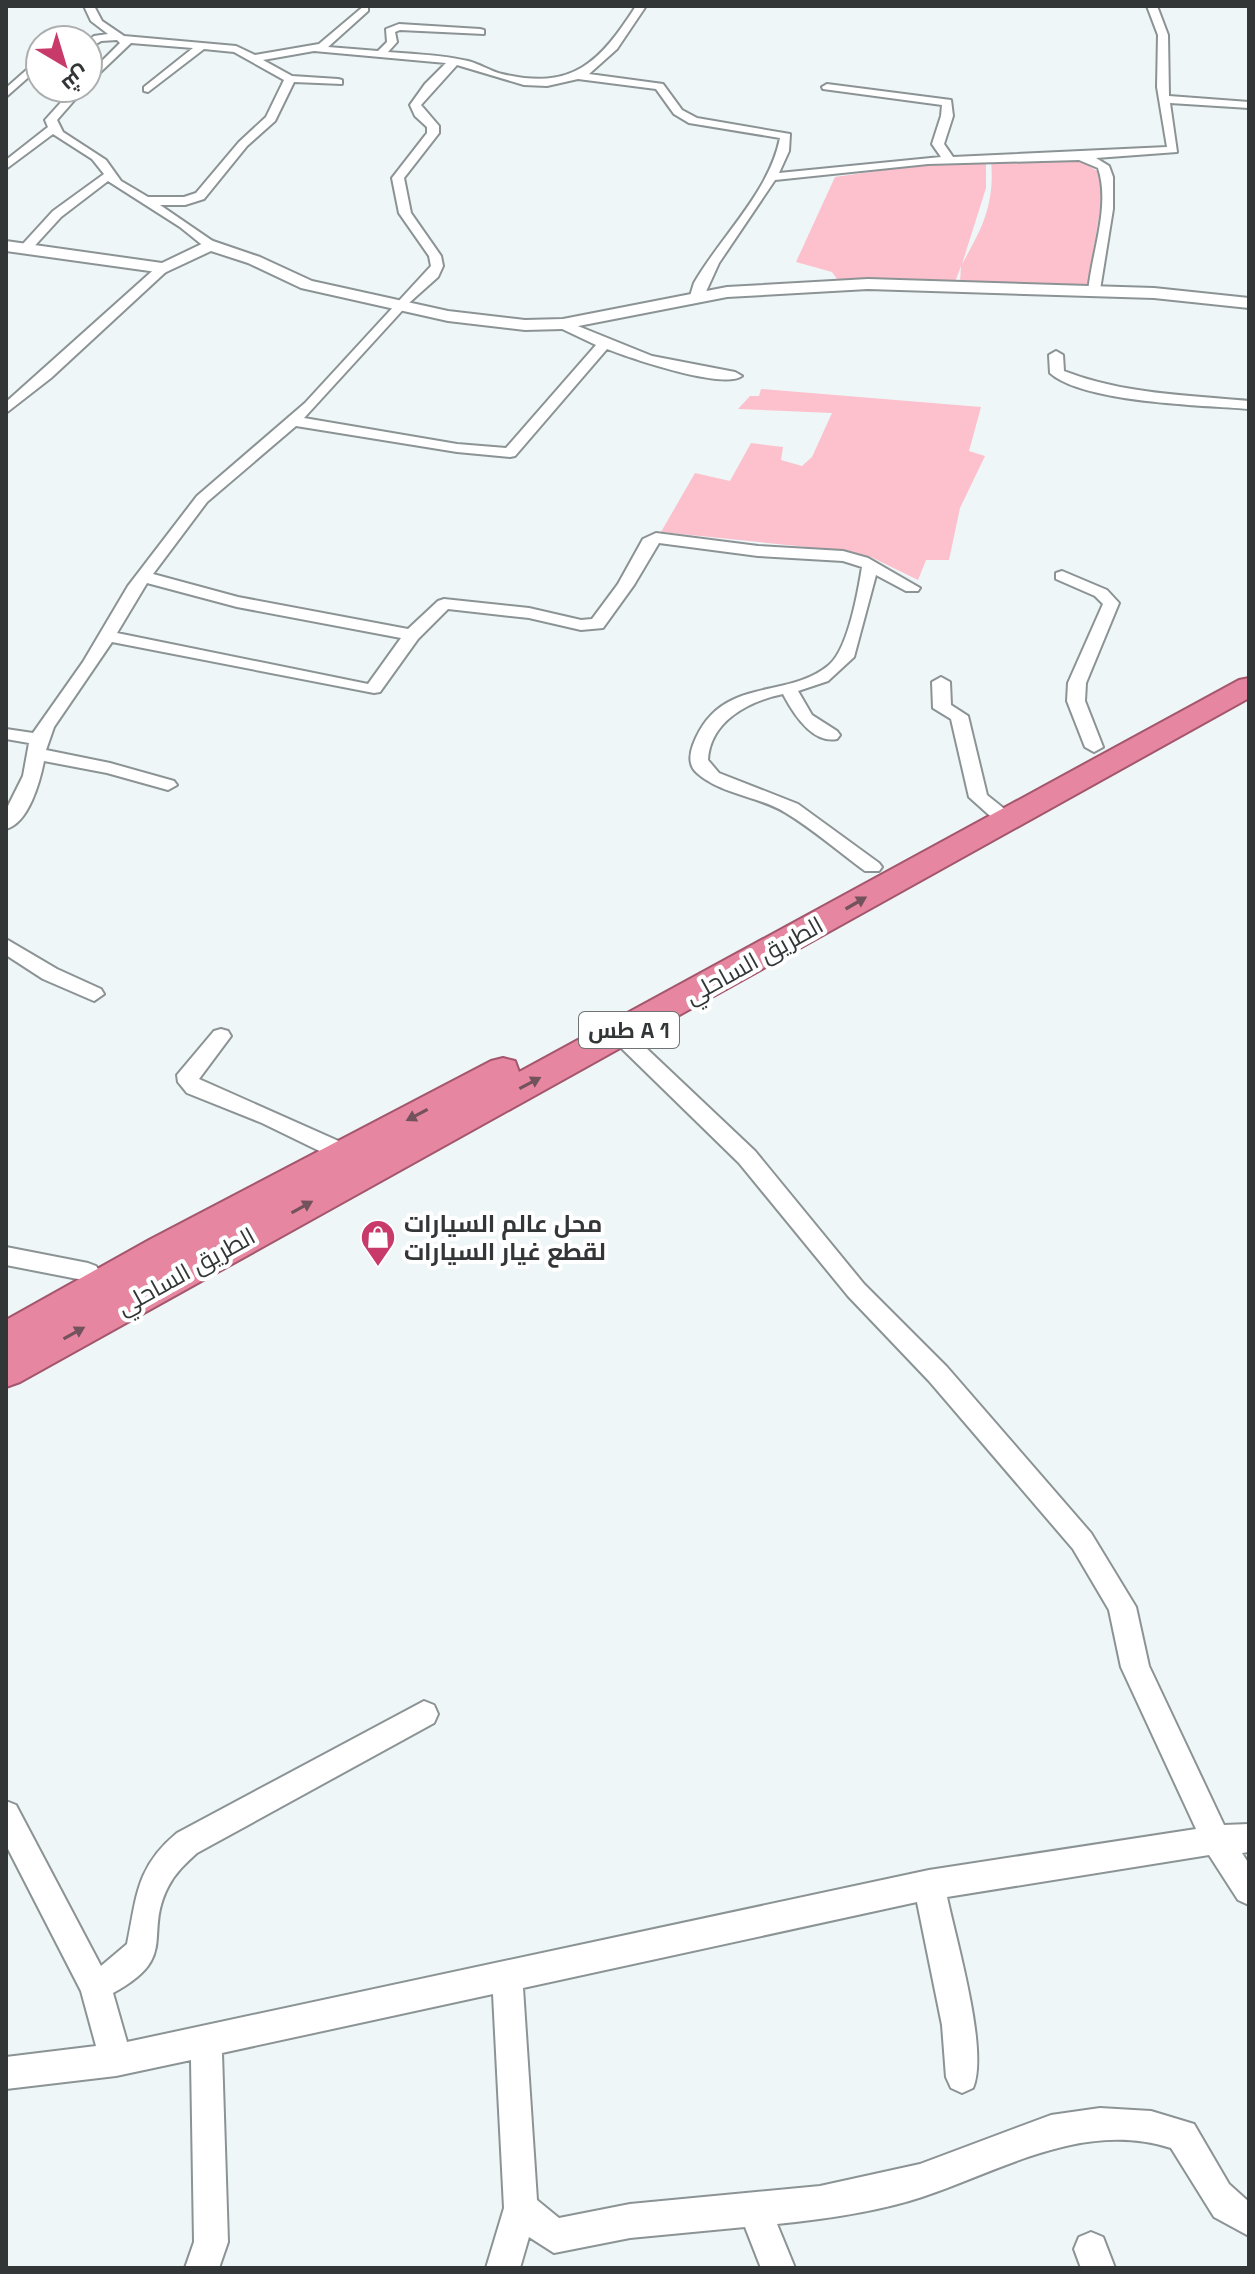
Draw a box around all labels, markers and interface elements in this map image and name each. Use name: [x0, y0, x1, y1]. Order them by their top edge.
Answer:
north arrow: [24, 24, 104, 104]
text: ش: [57, 60, 96, 99]
one-way arrow: [845, 896, 867, 910]
street label: الطريق الساحلي: [679, 909, 831, 1014]
road number: طس A 1: [579, 1012, 679, 1048]
one-way arrow: [519, 1077, 542, 1090]
one-way arrow: [406, 1108, 429, 1121]
one-way arrow: [290, 1200, 313, 1214]
place label: محل عالم السيارات لقطع غيار السيارات: [404, 1208, 606, 1268]
shop icon: محل عالم السيارات لقطع غيار السيارات: [359, 1218, 397, 1268]
street label: الطريق الساحلي: [111, 1220, 263, 1325]
one-way arrow: [63, 1326, 85, 1340]

